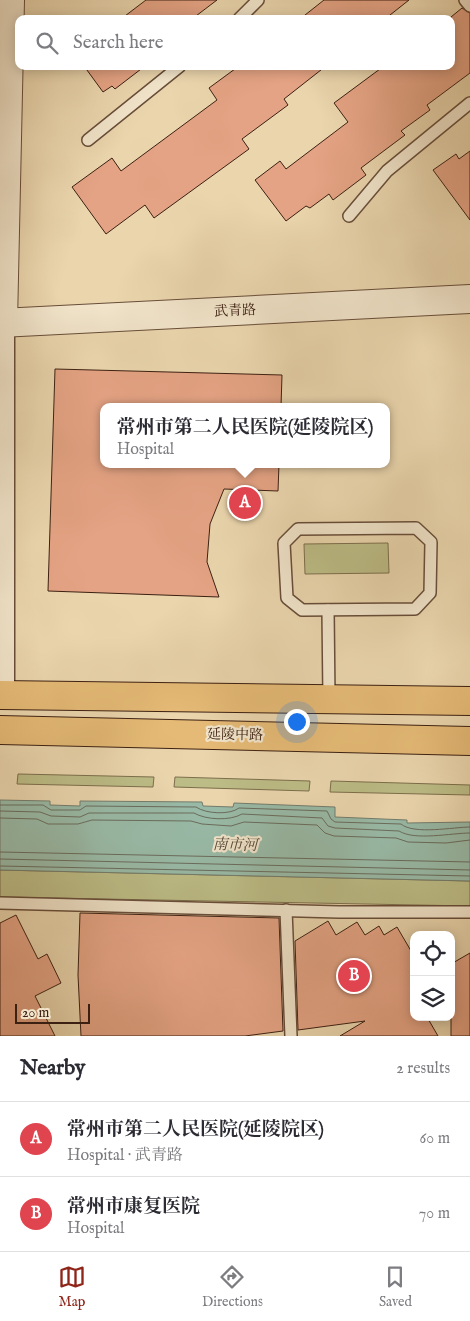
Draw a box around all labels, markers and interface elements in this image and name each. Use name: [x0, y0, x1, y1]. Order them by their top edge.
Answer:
search box: [15, 15, 455, 70]
icon: search: [33, 29, 61, 57]
text: Search here: [73, 31, 164, 55]
street label: 武青路: [214, 301, 256, 321]
popup: [100, 403, 390, 468]
text: 常州市第二人民医院(延陵院区): [117, 416, 373, 440]
text: Hospital: [117, 440, 174, 460]
pin: A: [229, 484, 261, 522]
your location: [284, 709, 310, 735]
street label: 延陵中路: [207, 726, 263, 744]
water label: 南市河: [212, 835, 261, 855]
map controls: [410, 931, 455, 1021]
button: locate: [410, 931, 455, 976]
pin: B: [338, 957, 370, 995]
button: layers: [410, 976, 455, 1021]
scale bar: [15, 1001, 90, 1024]
text: 20 m: [22, 1004, 49, 1022]
text: Nearby: [20, 1055, 85, 1082]
text: 2 results: [396, 1059, 450, 1079]
text: 常州市第二人民医院(延陵院区): [67, 1118, 324, 1142]
text: A: [31, 1129, 41, 1149]
text: 60 m: [420, 1129, 450, 1149]
text: Hospital · 武青路: [67, 1146, 183, 1166]
text: 常州市康复医院: [67, 1195, 200, 1219]
text: B: [31, 1204, 41, 1224]
text: 70 m: [419, 1204, 450, 1224]
text: Hospital: [67, 1219, 124, 1239]
tab: Map: [58, 1263, 86, 1311]
tab: Directions: [202, 1263, 263, 1311]
tab: Saved: [379, 1263, 412, 1311]

